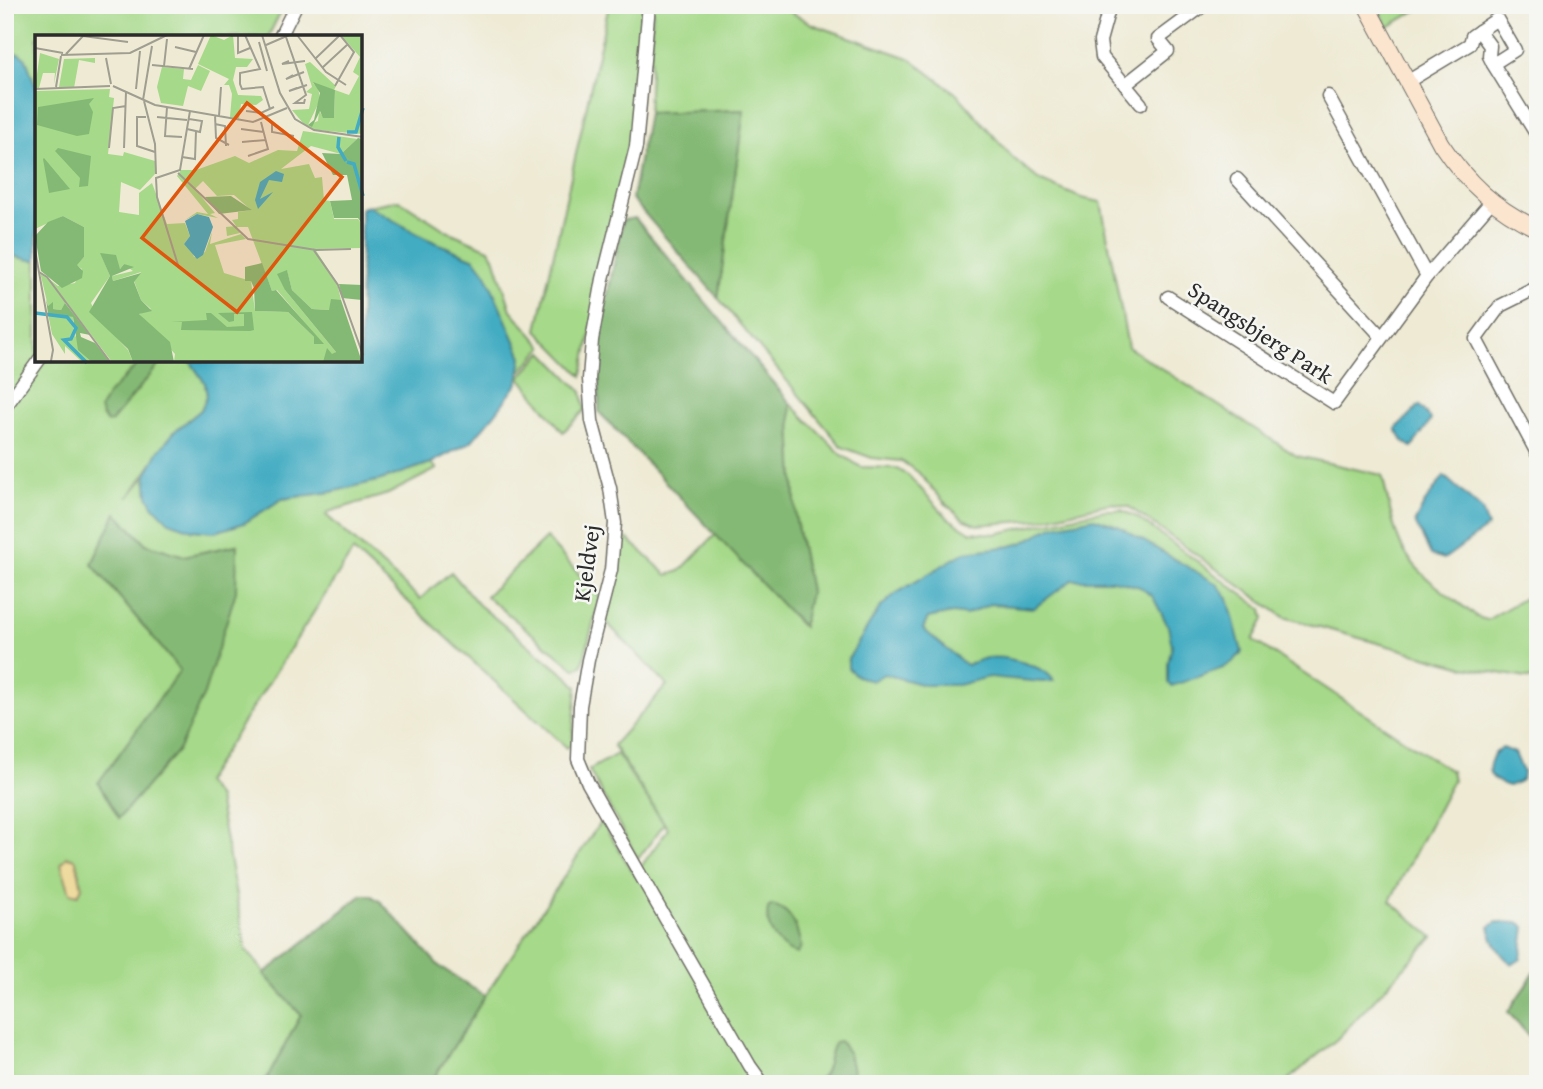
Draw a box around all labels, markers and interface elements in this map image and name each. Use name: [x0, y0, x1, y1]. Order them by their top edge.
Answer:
inset map: [35, 35, 362, 362]
street label: Spangsbjerg Park: [1182, 273, 1340, 392]
street label: Kjeldvej: [564, 522, 608, 604]

